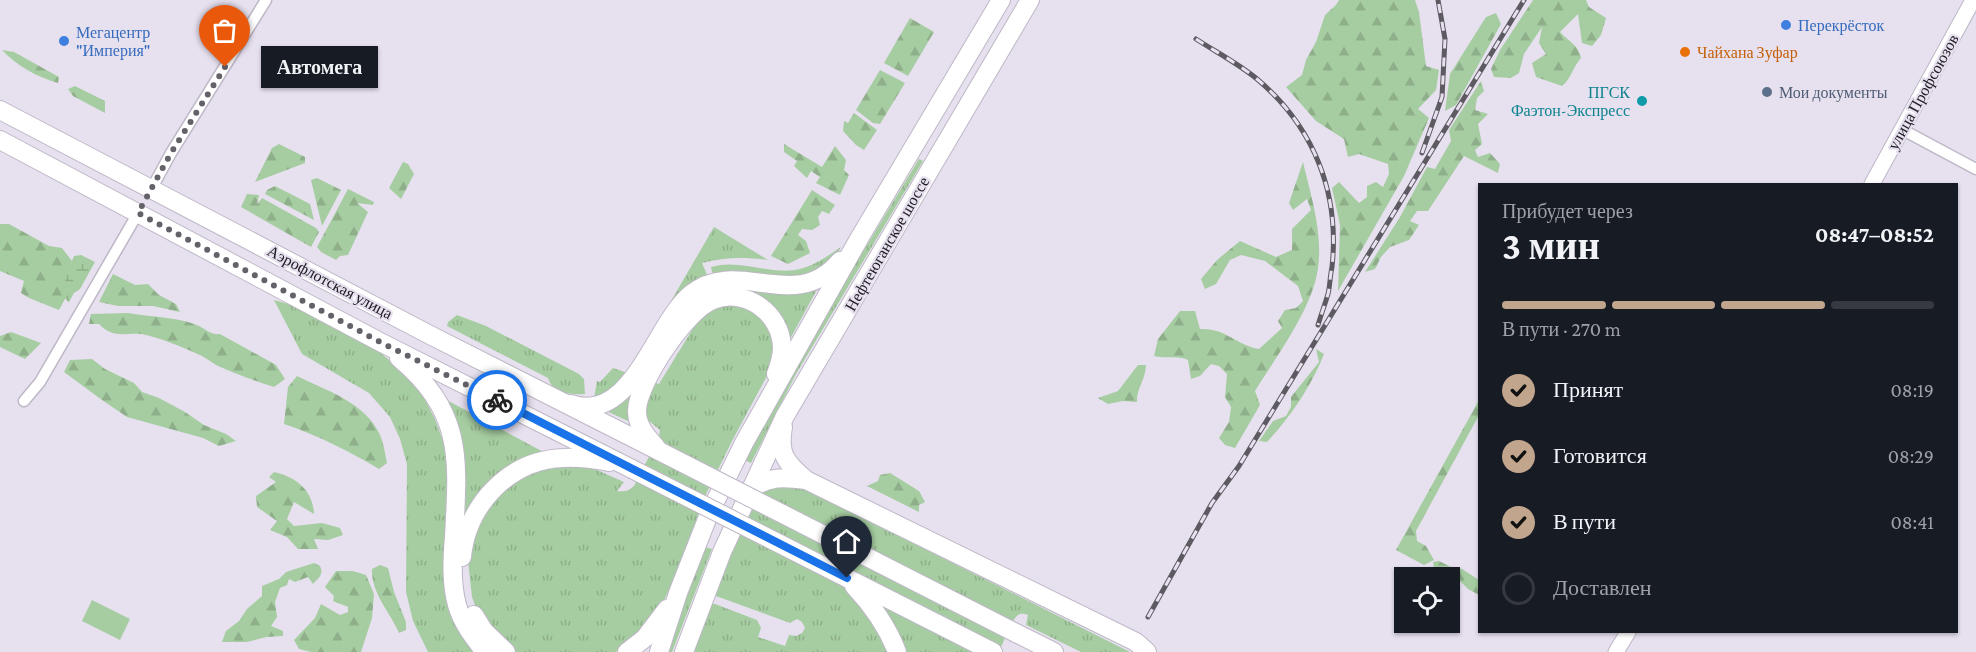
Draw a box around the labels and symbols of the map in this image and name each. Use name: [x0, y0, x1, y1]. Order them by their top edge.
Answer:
pin: [199, 5, 250, 67]
place label: Перекрёсток: [1798, 17, 1885, 35]
marker: Перекрёсток: [1779, 18, 1793, 32]
place label: Мегацентр "Империя": [76, 24, 150, 60]
street label: улица Профсоюзов: [1884, 31, 1963, 153]
marker: Мегацентр "Империя": [57, 34, 71, 48]
place label: Чайхана Зуфар: [1697, 44, 1798, 62]
marker: Чайхана Зуфар: [1678, 45, 1692, 59]
callout: Автомега: [261, 46, 378, 88]
place label: ПГСК Фаэтон-Экспресс: [1511, 84, 1630, 120]
place label: Мои документы: [1779, 84, 1888, 102]
marker: Мои документы: [1760, 85, 1774, 99]
marker: ПГСК Фаэтон-Экспресс: [1635, 94, 1649, 108]
street label: Нефтеюганское шоссе: [842, 174, 933, 315]
street label: Аэрофлотская улица: [264, 242, 395, 323]
courier: [467, 370, 527, 430]
pin: [821, 516, 872, 578]

